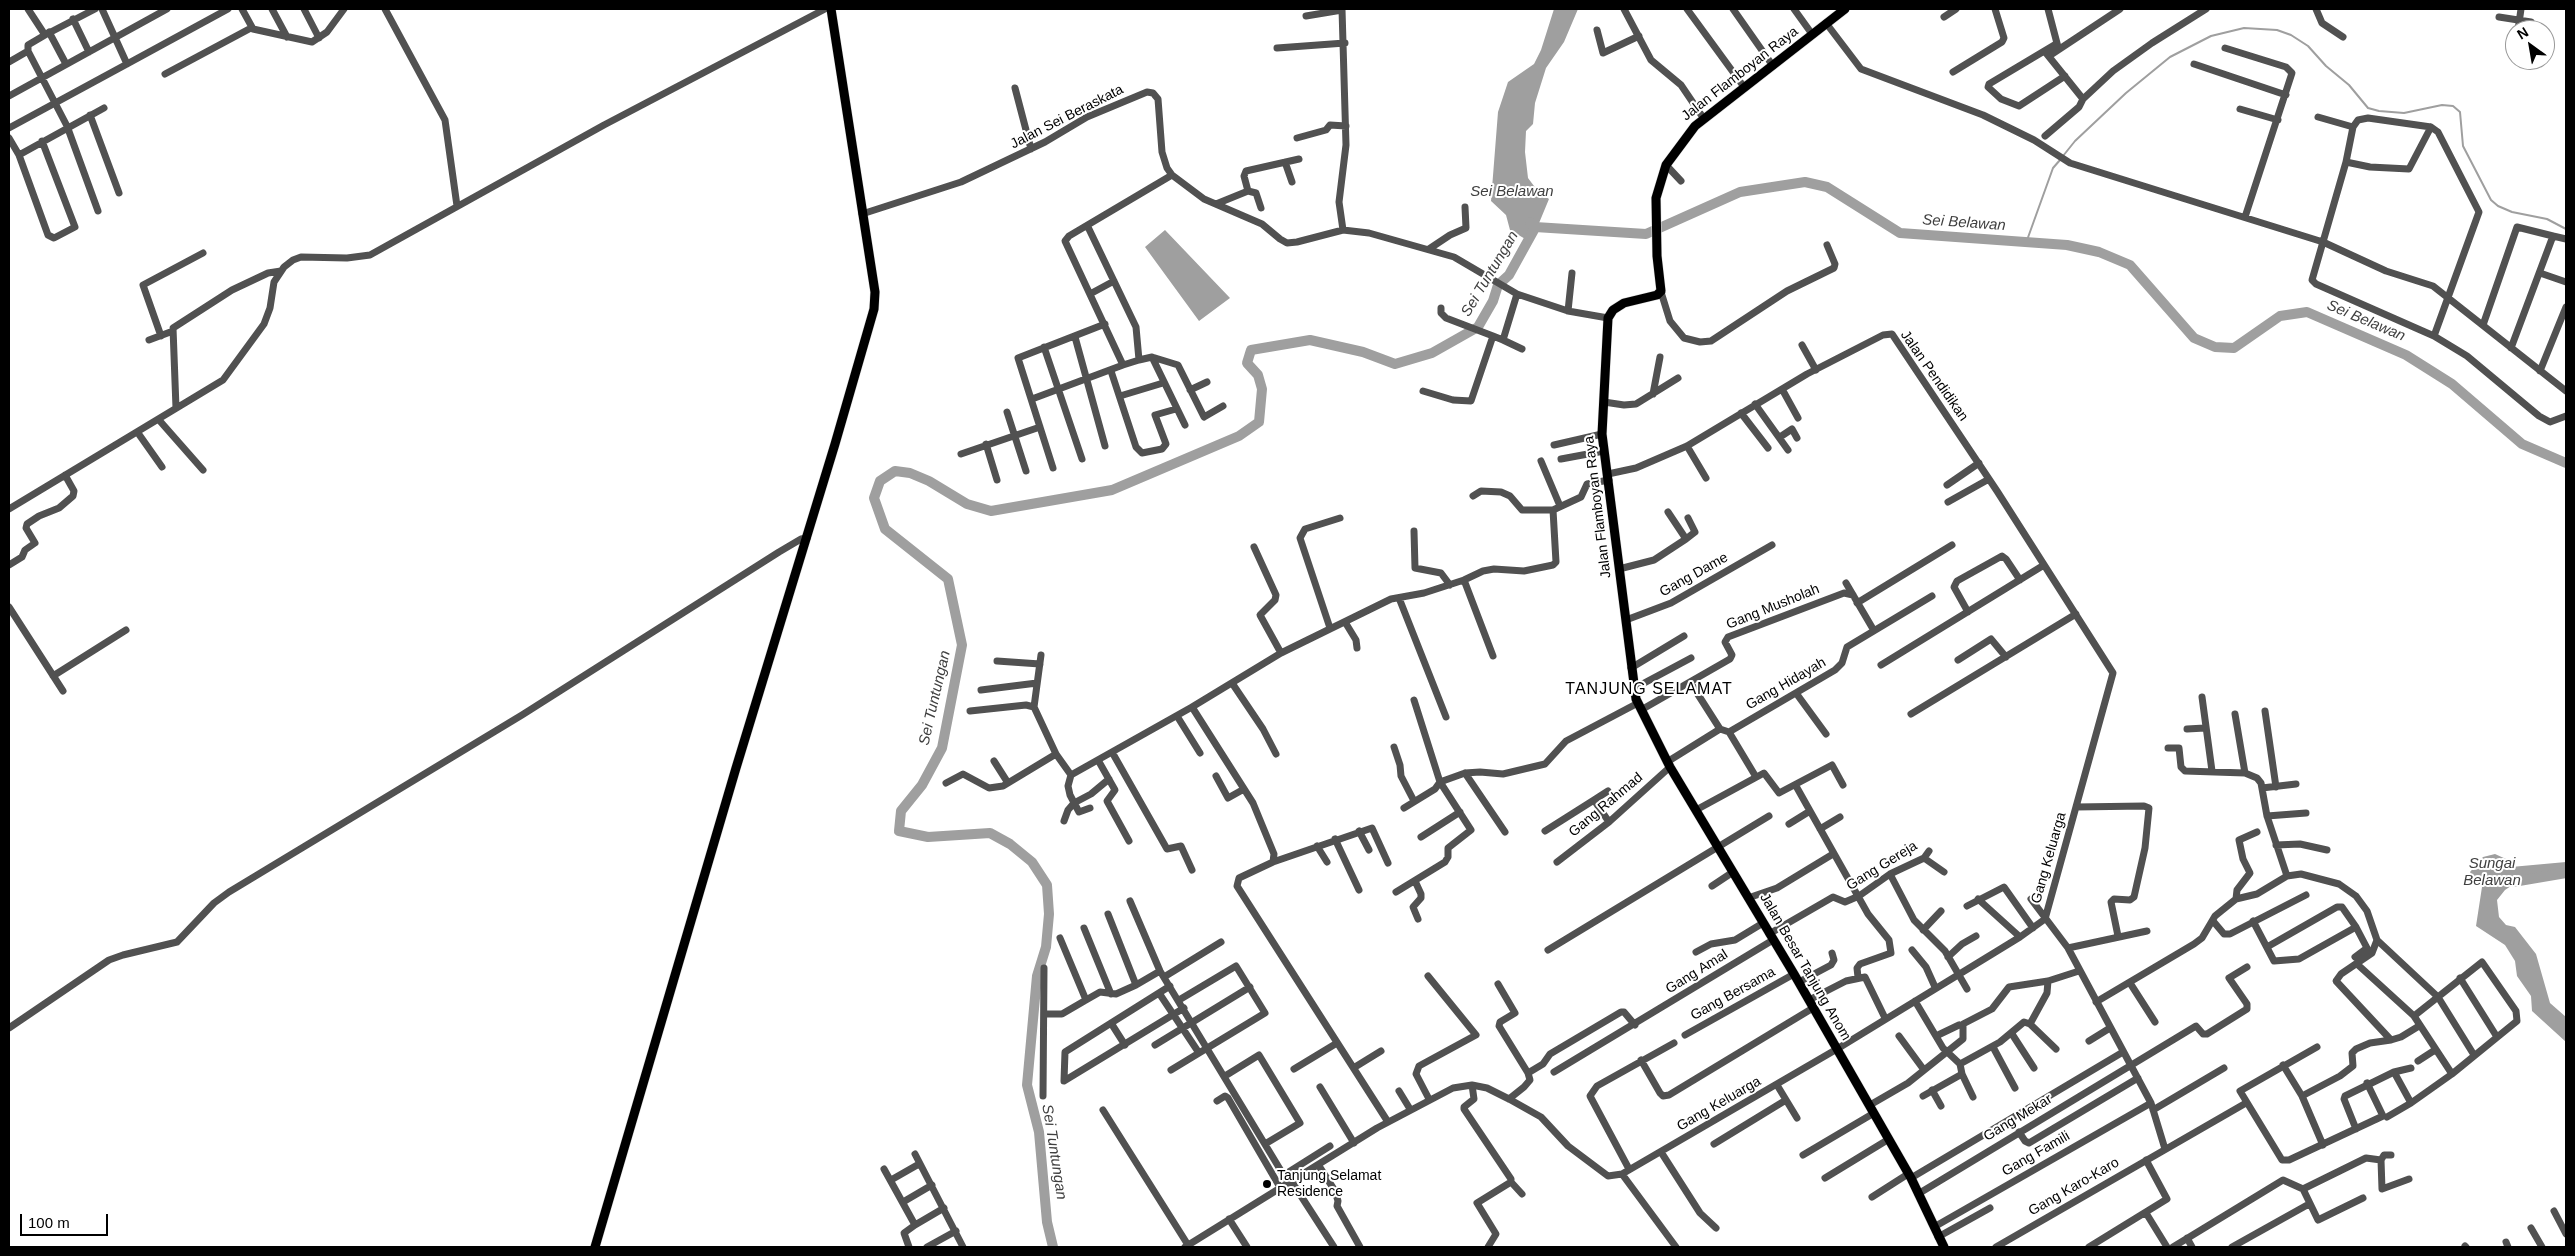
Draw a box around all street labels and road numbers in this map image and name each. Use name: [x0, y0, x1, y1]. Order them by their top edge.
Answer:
street label: Jalan Flamboyan Raya: [1678, 23, 1802, 125]
street label: Jalan Sei Beraskata: [1008, 81, 1126, 153]
street label: Jalan Pendidikan: [1897, 328, 1971, 424]
street label: Jalan Flamboyan Raya: [1581, 435, 1615, 579]
street label: Gang Dame: [1657, 549, 1731, 601]
street label: Gang Musholah: [1724, 581, 1822, 633]
street label: Gang Hidayah: [1743, 654, 1829, 714]
street label: Gang Rahmad: [1566, 769, 1646, 841]
street label: Gang Keluarga: [2028, 810, 2070, 906]
street label: Gang Gereja: [1844, 838, 1920, 894]
street label: Jalan Besar Tanjung Anom: [1756, 890, 1854, 1044]
street label: Gang Amal: [1663, 946, 1731, 998]
street label: Gang Bersama: [1688, 964, 1778, 1024]
street label: Gang Keluarga: [1674, 1073, 1764, 1135]
street label: Gang Mekar: [1981, 1091, 2055, 1145]
street label: Gang Famili: [1999, 1128, 2073, 1180]
street label: Gang Karo-Karo: [2026, 1154, 2122, 1220]

